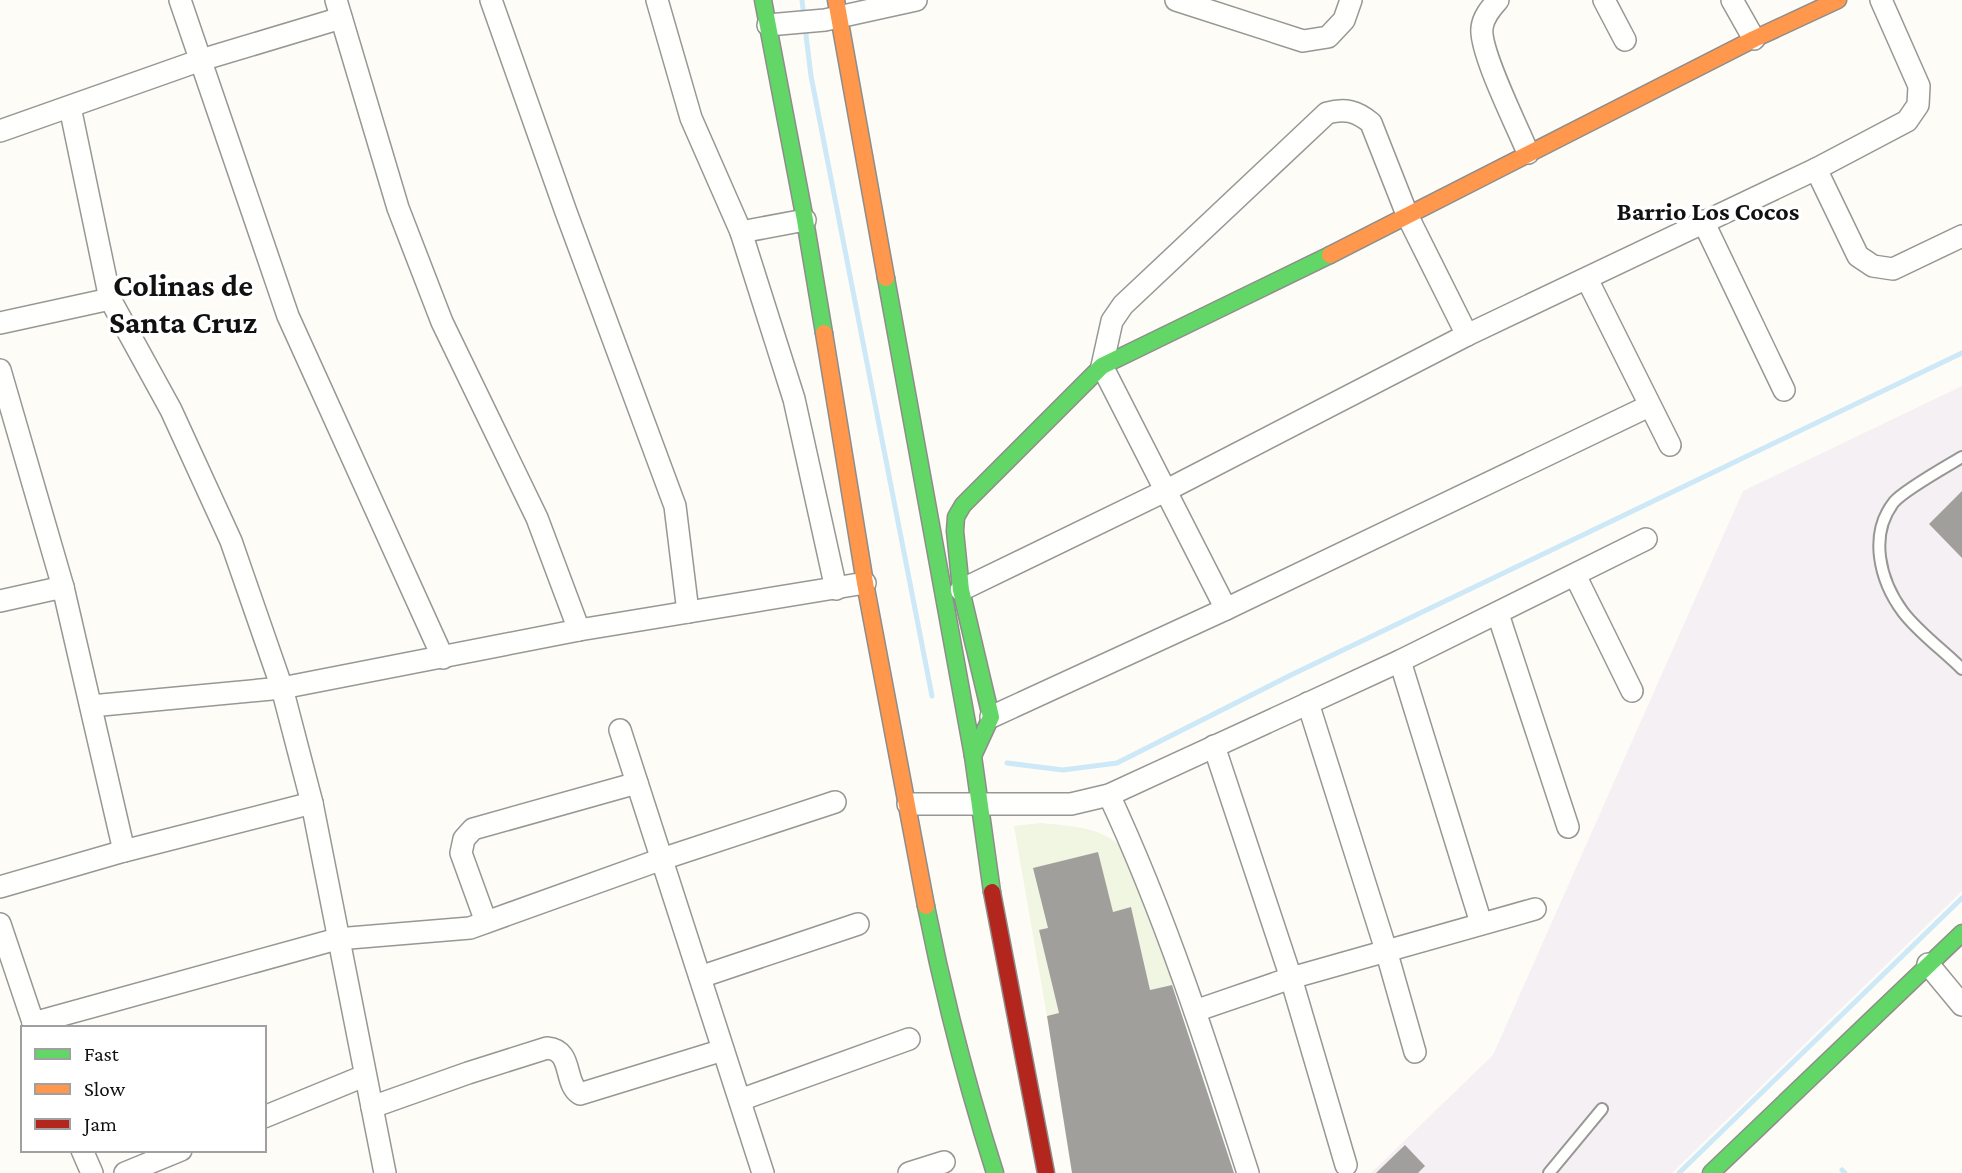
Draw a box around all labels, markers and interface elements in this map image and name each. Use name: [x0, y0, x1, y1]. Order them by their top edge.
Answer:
district label: Barrio Los Cocos: [1617, 197, 1799, 226]
district label: Colinas de Santa Cruz: [109, 267, 257, 340]
legend: [21, 1026, 266, 1152]
text: Fast: [84, 1042, 120, 1066]
text: Slow: [84, 1077, 126, 1101]
text: Jam: [82, 1112, 117, 1136]

